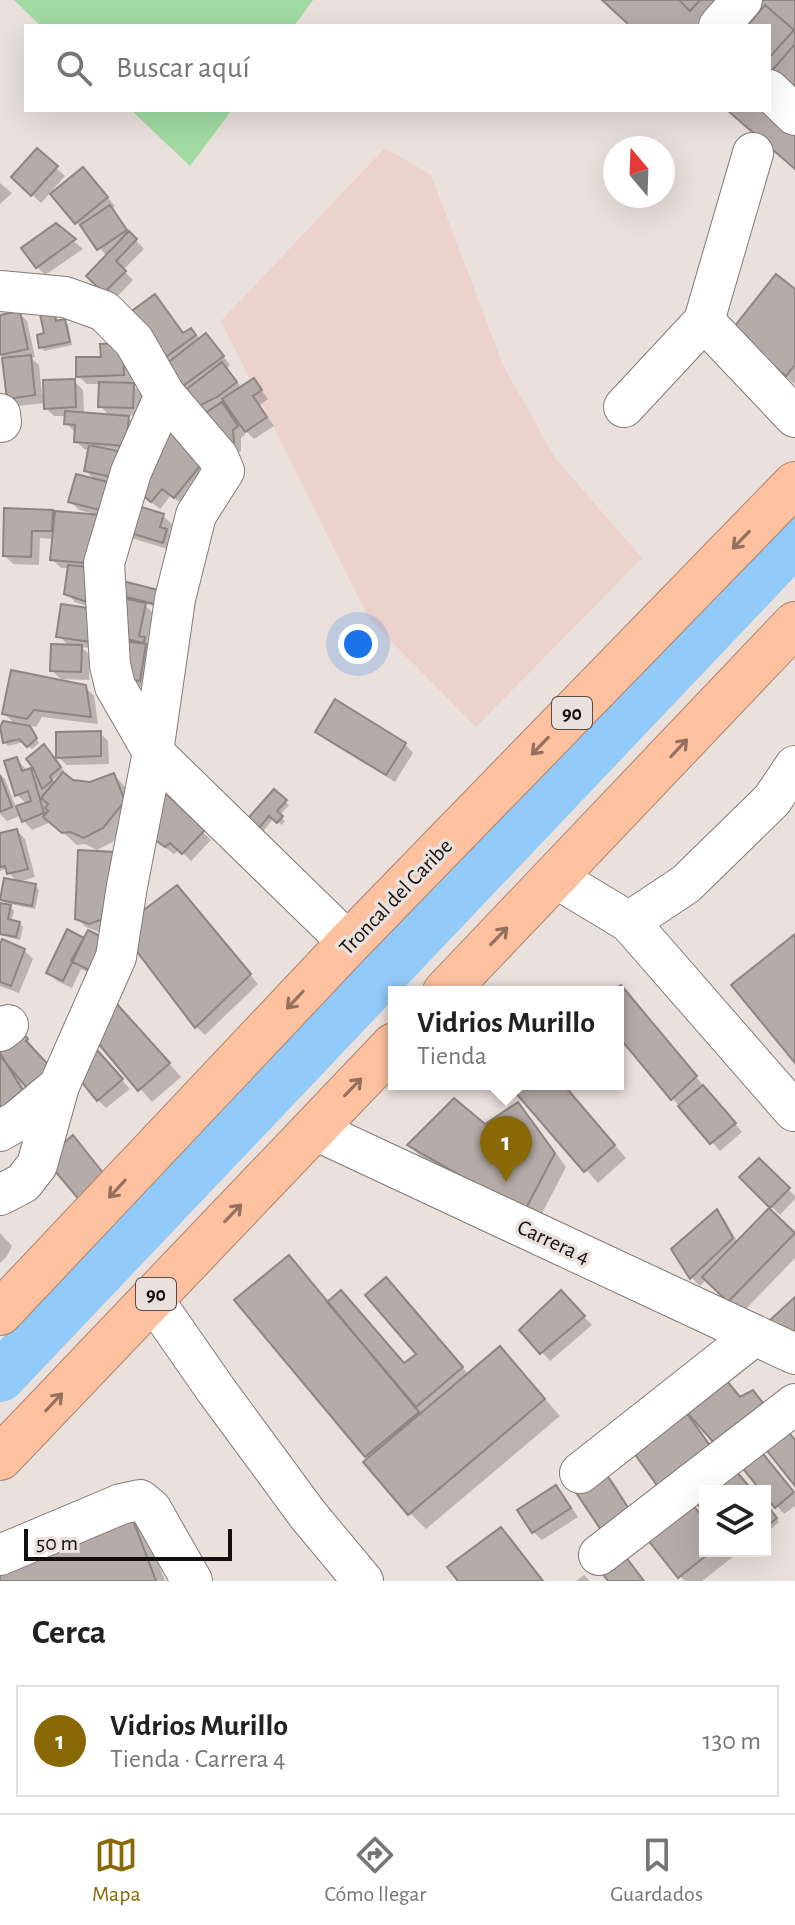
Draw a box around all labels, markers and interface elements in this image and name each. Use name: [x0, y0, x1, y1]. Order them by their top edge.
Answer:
search box: [24, 24, 771, 112]
icon: search: [52, 46, 96, 90]
text: Buscar aquí: [116, 53, 250, 83]
north arrow: [603, 136, 675, 208]
one-way arrow: [731, 530, 750, 550]
your location: [338, 624, 378, 664]
road number: 90: [552, 697, 592, 729]
one-way arrow: [531, 736, 550, 755]
one-way arrow: [669, 738, 687, 758]
street label: Troncal del Caribe: [335, 834, 456, 959]
one-way arrow: [490, 926, 509, 946]
popup: [388, 986, 624, 1090]
one-way arrow: [286, 990, 305, 1010]
text: Vidrios Murillo: [417, 1008, 595, 1038]
text: Tienda: [417, 1043, 487, 1069]
one-way arrow: [344, 1077, 363, 1097]
pin: 1: [480, 1116, 532, 1182]
one-way arrow: [107, 1179, 126, 1199]
one-way arrow: [223, 1203, 242, 1223]
street label: Carrera 4: [514, 1216, 593, 1268]
road number: 90: [136, 1278, 176, 1310]
one-way arrow: [44, 1392, 63, 1412]
map controls: [699, 1485, 771, 1557]
button: layers: [699, 1485, 771, 1557]
scale bar: [24, 1525, 232, 1561]
text: 50 m: [36, 1532, 78, 1554]
text: Cerca: [32, 1616, 106, 1650]
text: Vidrios Murillo: [110, 1711, 288, 1741]
text: 1: [55, 1728, 65, 1754]
text: 130 m: [703, 1728, 761, 1754]
text: Tienda · Carrera 4: [110, 1746, 285, 1772]
tab: Mapa: [92, 1833, 141, 1907]
tab: Cómo llegar: [324, 1833, 426, 1907]
tab: Guardados: [610, 1833, 703, 1907]

